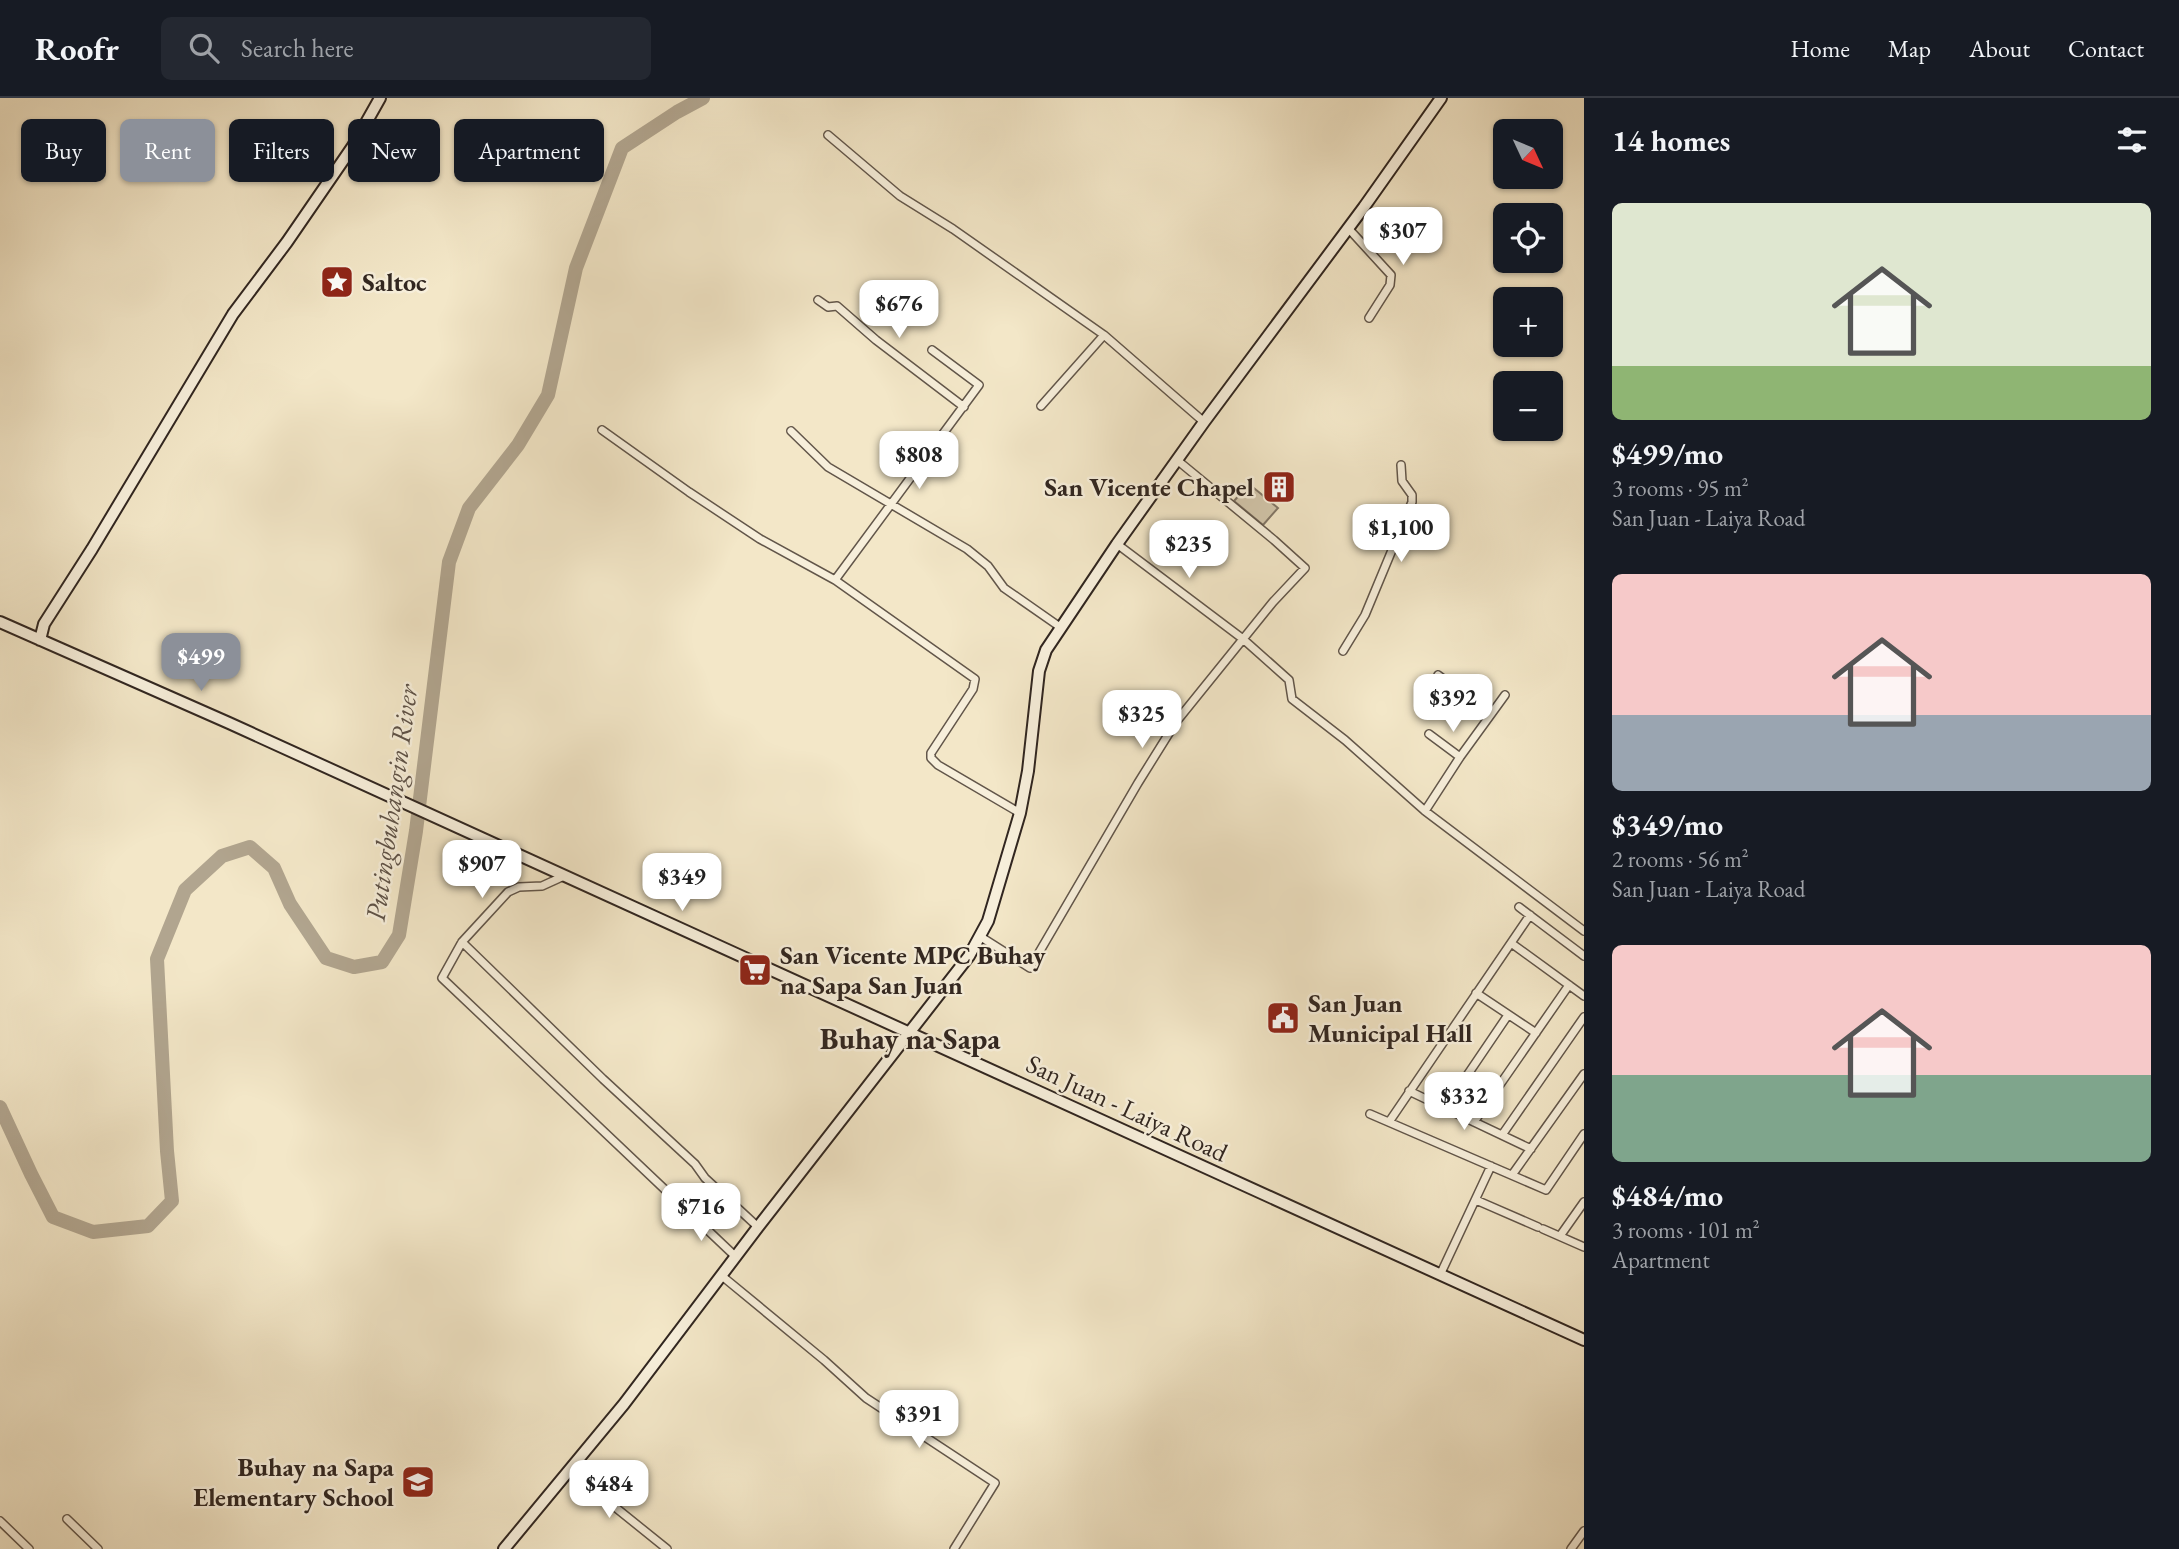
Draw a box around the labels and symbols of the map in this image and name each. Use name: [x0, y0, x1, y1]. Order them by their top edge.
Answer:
north arrow: [1493, 119, 1563, 189]
pin: $307: [1362, 208, 1444, 267]
place icon: Saltoc: [318, 263, 356, 301]
place label: Saltoc: [362, 265, 427, 299]
pin: $676: [858, 280, 940, 340]
pin: $808: [878, 432, 960, 491]
building icon: San Vicente Chapel: [1260, 468, 1298, 506]
place label: San Vicente Chapel: [1044, 470, 1254, 504]
pin: $1,100: [1344, 504, 1458, 564]
pin: $235: [1148, 520, 1230, 580]
pin: $499: [160, 634, 242, 693]
pin: $392: [1412, 674, 1494, 734]
water label: Putingbuhangin River: [357, 681, 426, 924]
pin: $325: [1101, 690, 1183, 750]
pin: $907: [441, 840, 523, 900]
pin: $349: [641, 854, 723, 913]
place label: San Vicente MPC Buhay na Sapa San Juan: [780, 938, 1046, 1002]
supermarket icon: San Vicente MPC Buhay na Sapa San Juan: [736, 951, 774, 989]
place label: San Juan Municipal Hall: [1308, 986, 1473, 1050]
public building icon: San Juan Municipal Hall: [1264, 999, 1302, 1037]
district label: Buhay na Sapa: [820, 1019, 1001, 1058]
street label: San Juan - Laiya Road: [1021, 1046, 1234, 1170]
pin: $332: [1423, 1072, 1505, 1132]
pin: $716: [660, 1184, 742, 1243]
pin: $391: [878, 1390, 960, 1450]
place label: Buhay na Sapa Elementary School: [193, 1450, 395, 1514]
pin: $484: [568, 1460, 650, 1520]
school or university icon: Buhay na Sapa Elementary School: [399, 1463, 437, 1501]

